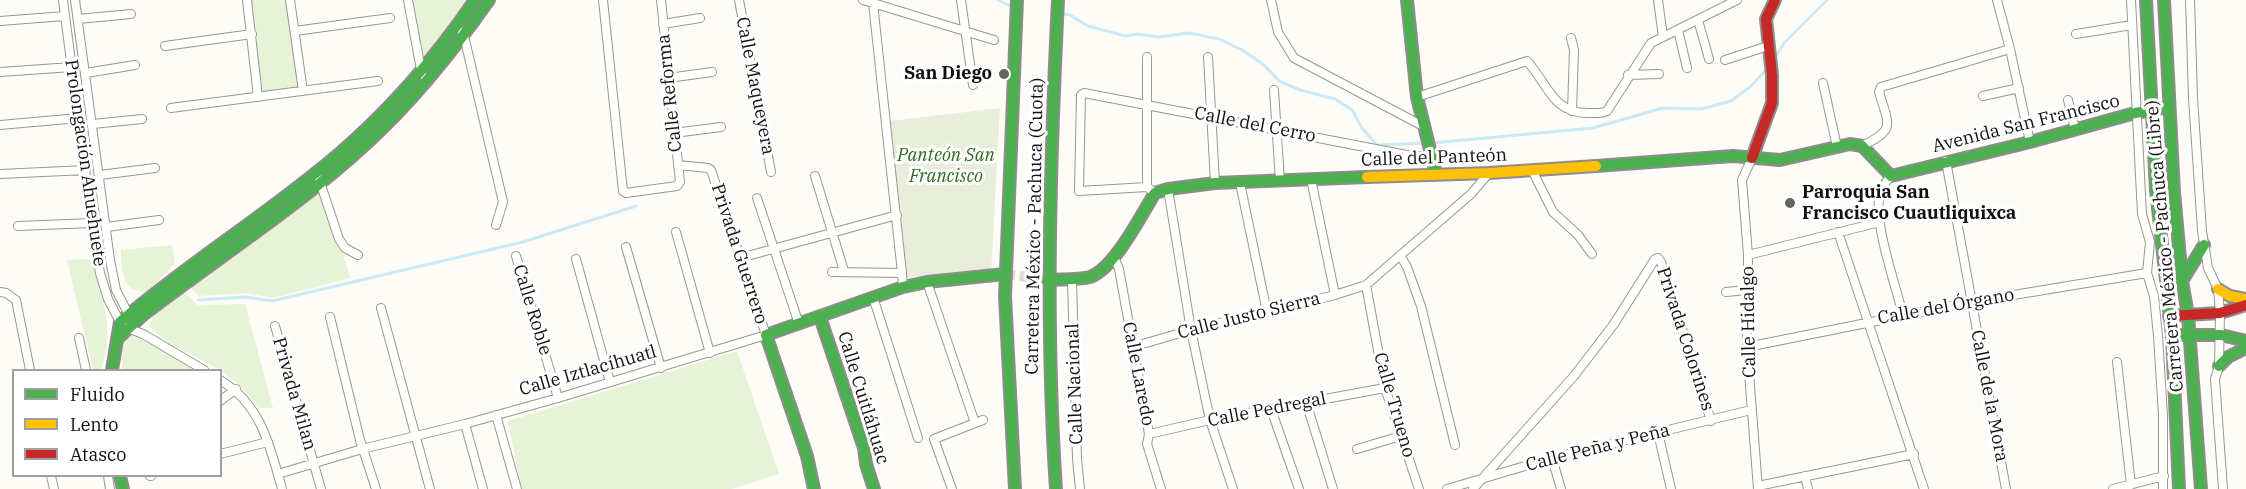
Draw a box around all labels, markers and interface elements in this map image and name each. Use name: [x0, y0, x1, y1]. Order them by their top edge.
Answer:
street label: Calle Maqueyera: [731, 15, 779, 157]
street label: Calle Reforma: [653, 33, 687, 153]
street label: Prolongación Ahuehuete: [60, 58, 110, 268]
place label: San Diego: [904, 63, 992, 85]
marker: San Diego: [997, 67, 1011, 81]
street label: Carretera México - Pachuca (Cuota): [1022, 77, 1048, 375]
street label: Avenida San Francisco: [1930, 90, 2122, 158]
street label: Carretera México - Pachuca (Libre): [2141, 99, 2189, 393]
street label: Calle del Cerro: [1192, 103, 1318, 147]
park label: Panteón San Francisco: [897, 145, 995, 188]
street label: Calle del Panteón: [1361, 145, 1507, 171]
street label: Privada Guerrero: [706, 181, 772, 327]
place label: Parroquia San Francisco Cuautliquixca: [1802, 182, 2016, 224]
marker: Parroquia San Francisco Cuautliquixca: [1783, 196, 1797, 210]
street label: Calle Roble: [508, 262, 556, 358]
street label: Privada Colorines: [1652, 264, 1718, 414]
street label: Calle Hidalgo: [1737, 266, 1761, 378]
street label: Calle del Órgano: [1876, 284, 2016, 330]
street label: Calle Justo Sierra: [1175, 288, 1323, 344]
street label: Calle Laredo: [1117, 320, 1159, 428]
street label: Calle Nacional: [1062, 323, 1088, 445]
street label: Calle de la Mora: [1966, 328, 2012, 464]
street label: Calle Cuitláhuac: [833, 329, 893, 467]
street label: Privada Milan: [267, 335, 321, 453]
street label: Calle Iztlacíhuatl: [517, 341, 659, 401]
street label: Calle Trueno: [1369, 350, 1419, 460]
legend: [12, 369, 222, 477]
text: Fluido: [70, 383, 125, 406]
street label: Calle Pedregal: [1206, 388, 1328, 432]
text: Lento: [70, 413, 118, 436]
street label: Calle Peña y Peña: [1524, 420, 1672, 476]
text: Atasco: [70, 443, 126, 466]

